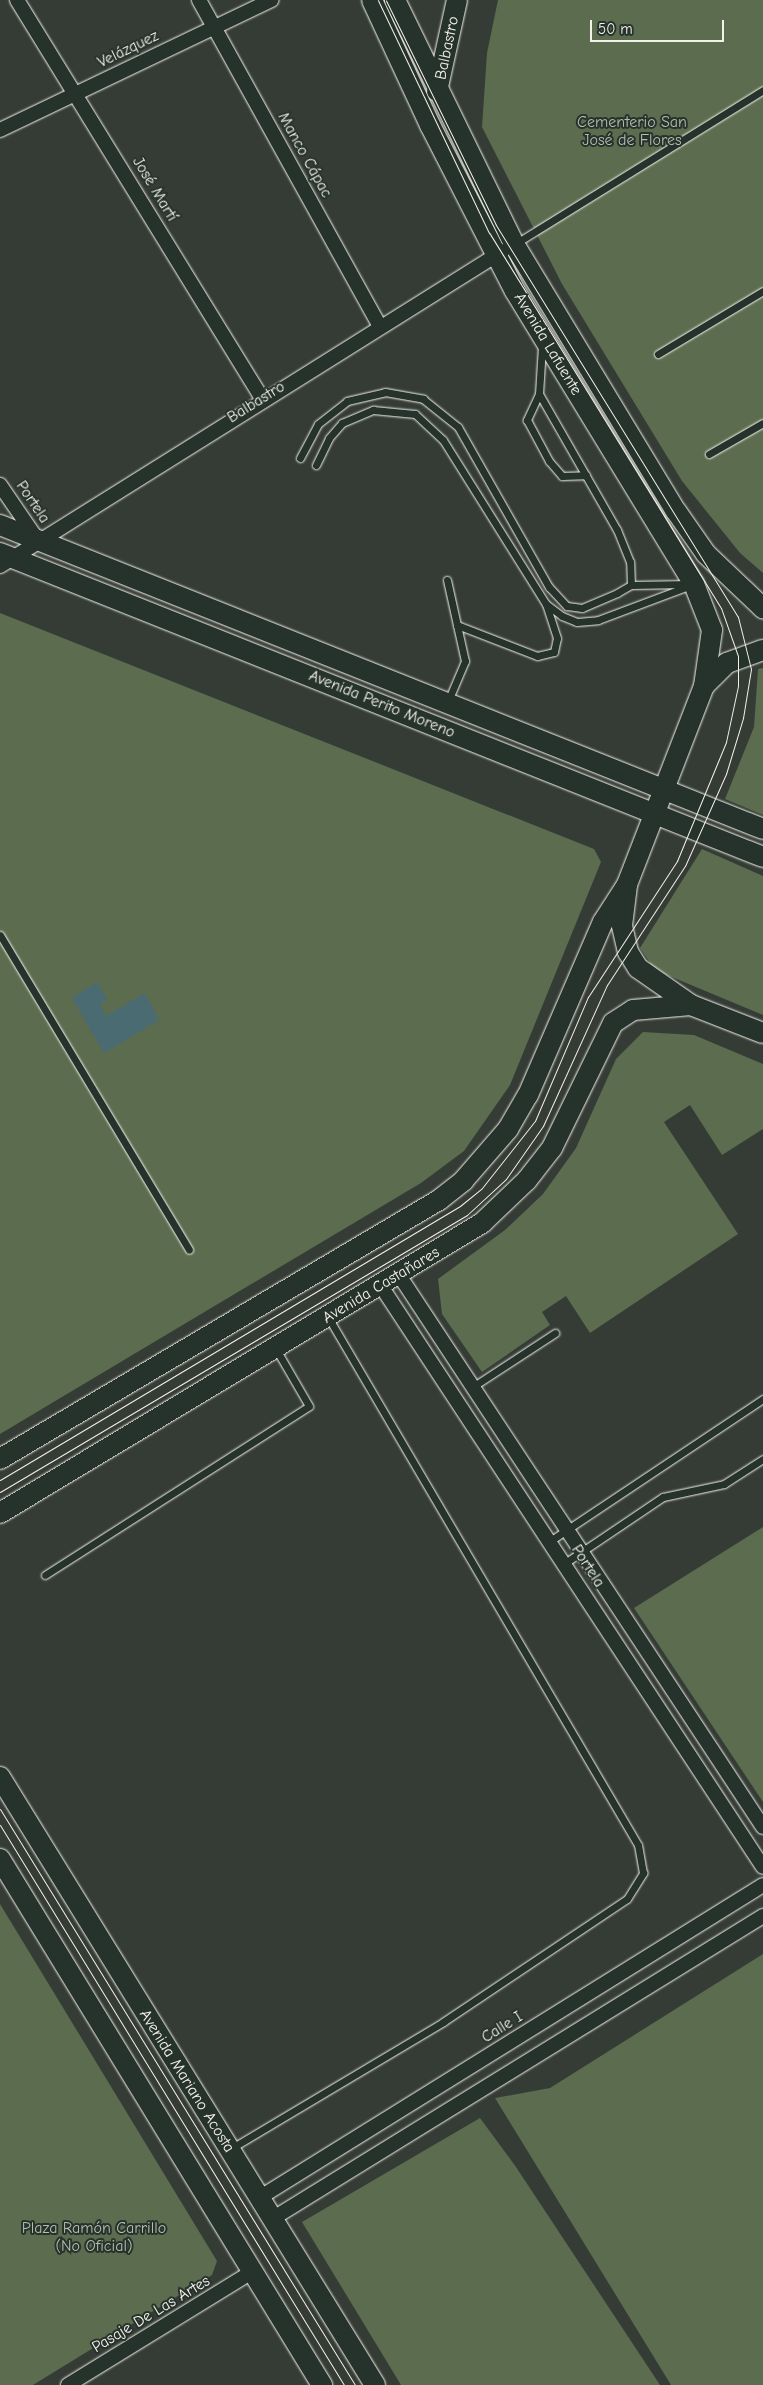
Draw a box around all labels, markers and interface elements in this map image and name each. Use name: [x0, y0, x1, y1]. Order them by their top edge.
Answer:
scale bar: [593, 10, 727, 42]
street label: Balbastro: [431, 15, 463, 81]
text: 50 m: [598, 20, 633, 38]
street label: Velázquez: [94, 26, 162, 72]
street label: Manco Cápac: [274, 109, 336, 201]
park label: Cementerio San José de Flores: [577, 112, 687, 150]
street label: José Martí: [128, 153, 182, 225]
street label: Avenida Lafuente: [510, 289, 586, 399]
street label: Balbastro: [224, 377, 288, 427]
street label: Portela: [12, 477, 54, 527]
street label: Avenida Perito Moreno: [306, 666, 458, 742]
street label: Avenida Castañares: [319, 1242, 443, 1328]
street label: Portela: [567, 1541, 609, 1591]
street label: Avenida Mariano Acosta: [135, 2006, 239, 2156]
street label: Calle I: [478, 2007, 526, 2047]
park label: Plaza Ramón Carrillo (No Oficial): [22, 2218, 166, 2256]
street label: Pasaje De Las Artes: [88, 2271, 214, 2357]

